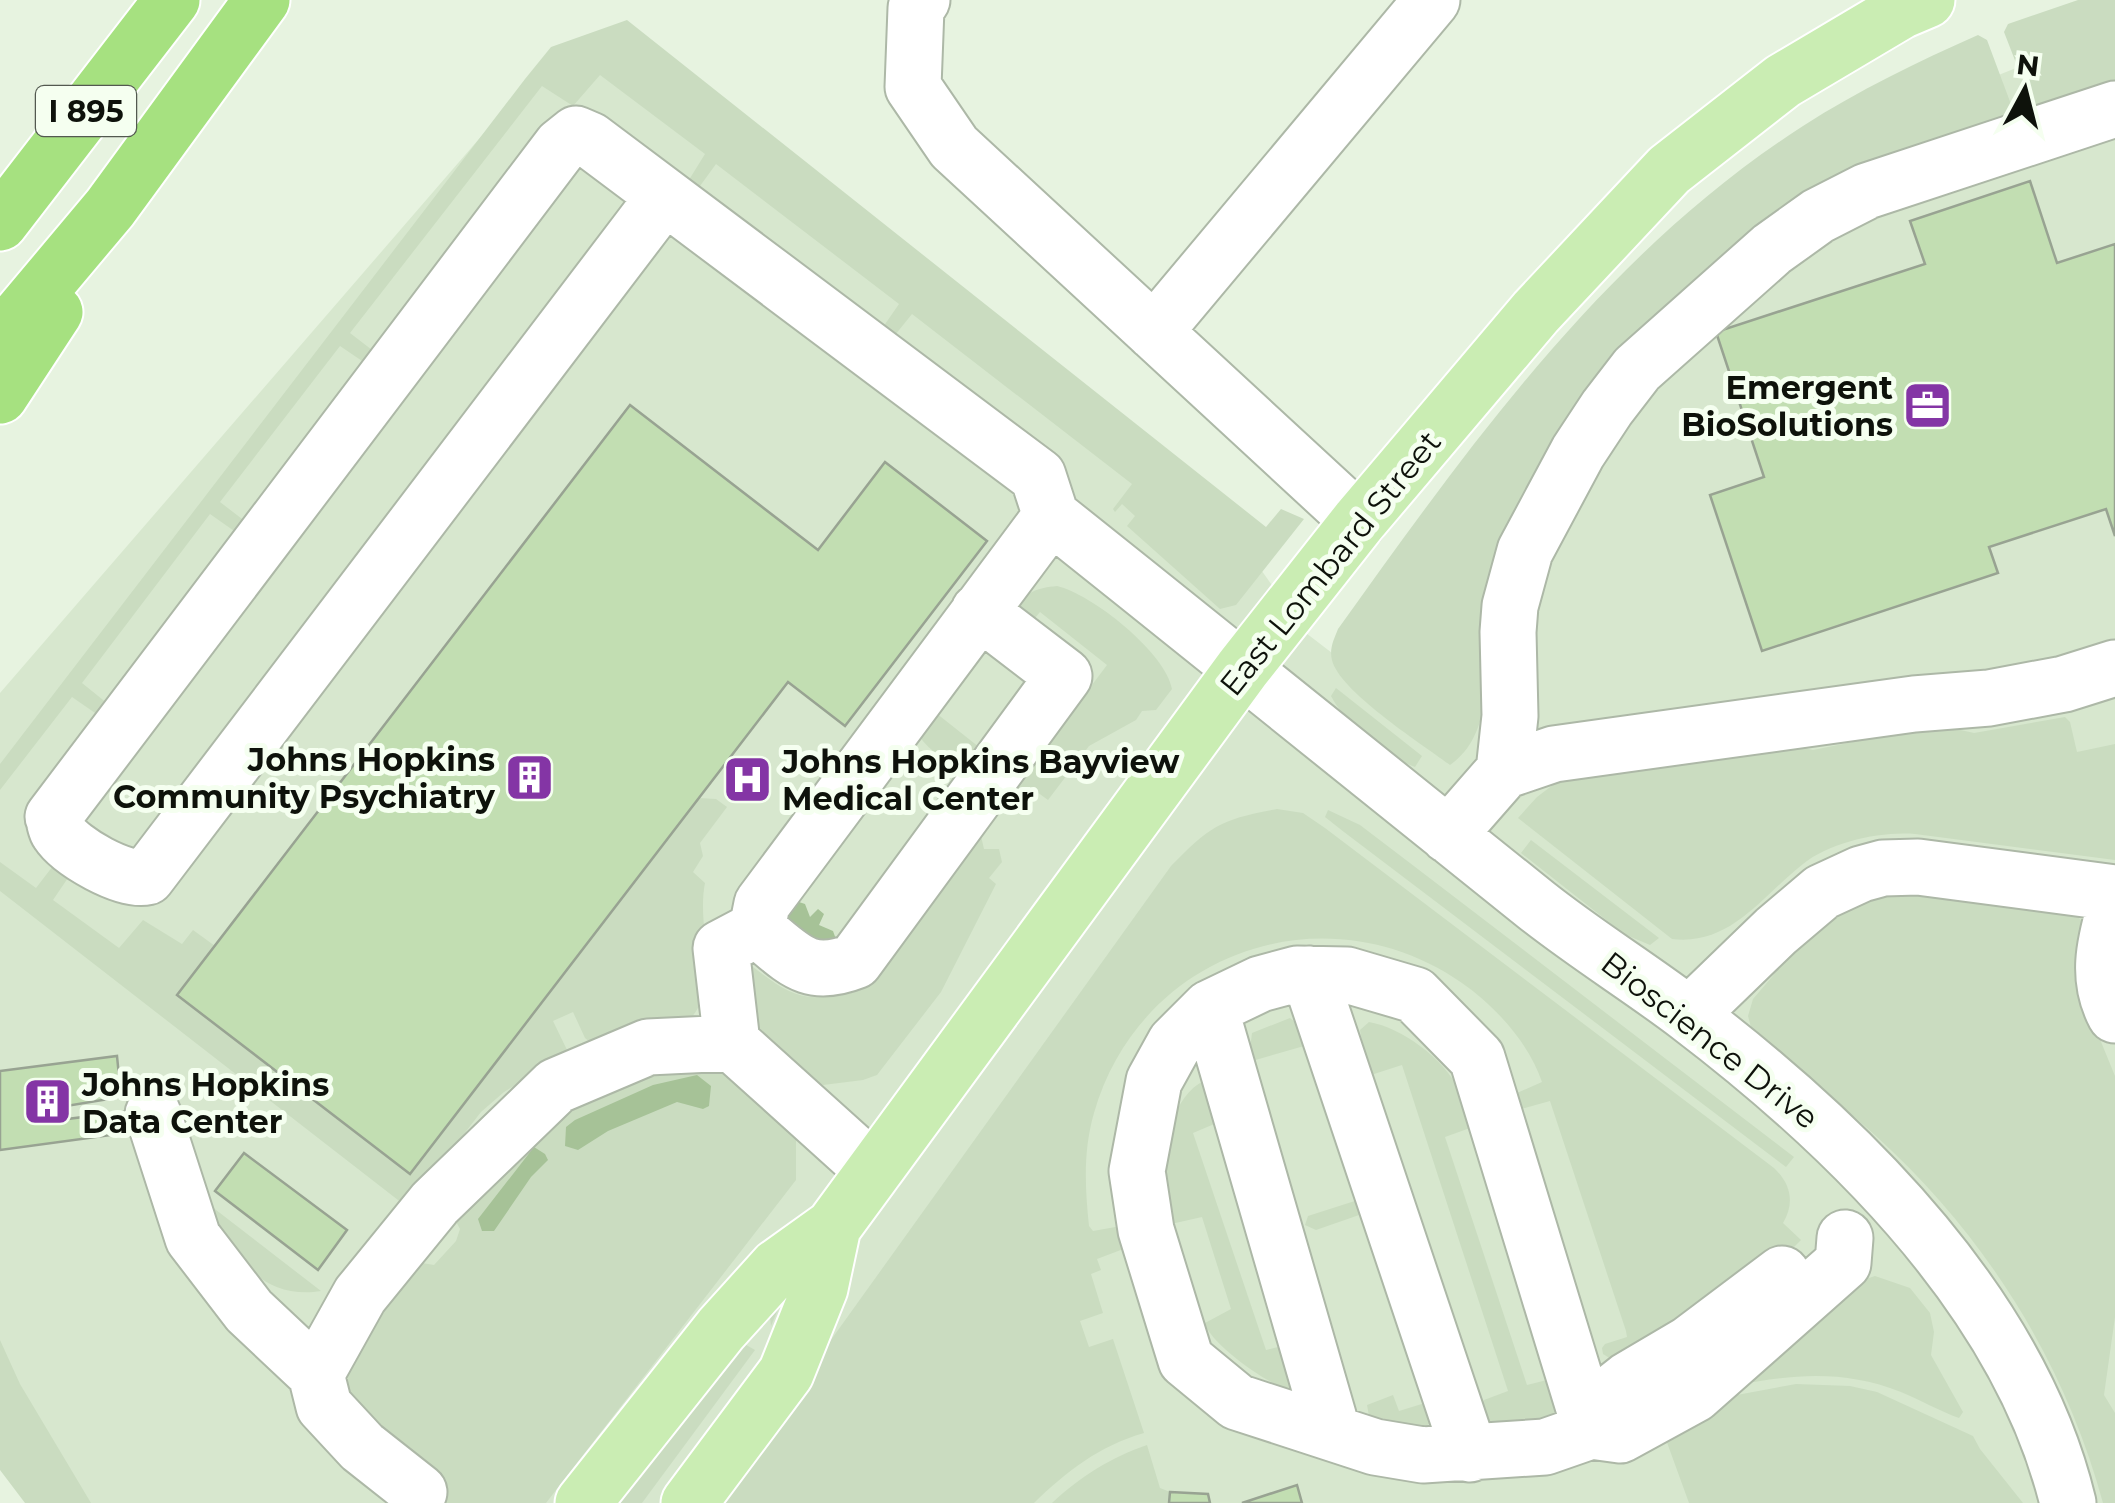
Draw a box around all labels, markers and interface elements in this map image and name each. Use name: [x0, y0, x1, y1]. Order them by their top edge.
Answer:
north arrow: [1975, 40, 2075, 140]
text: N: [2015, 47, 2041, 83]
road number: I 895: [36, 86, 136, 136]
place label: Emergent BioSolutions: [1681, 368, 1893, 444]
office icon: Emergent BioSolutions: [1902, 379, 1954, 431]
street label: East Lombard Street: [1211, 423, 1449, 703]
place label: Johns Hopkins Community Psychiatry: [113, 740, 496, 816]
place label: Johns Hopkins Bayview Medical Center: [781, 742, 1179, 818]
building icon: Johns Hopkins Community Psychiatry: [504, 751, 556, 803]
hospital icon: Johns Hopkins Bayview Medical Center: [721, 753, 773, 805]
street label: Bioscience Drive: [1594, 943, 1826, 1137]
place label: Johns Hopkins Data Center: [81, 1065, 329, 1141]
building icon: Johns Hopkins Data Center: [21, 1076, 73, 1128]

